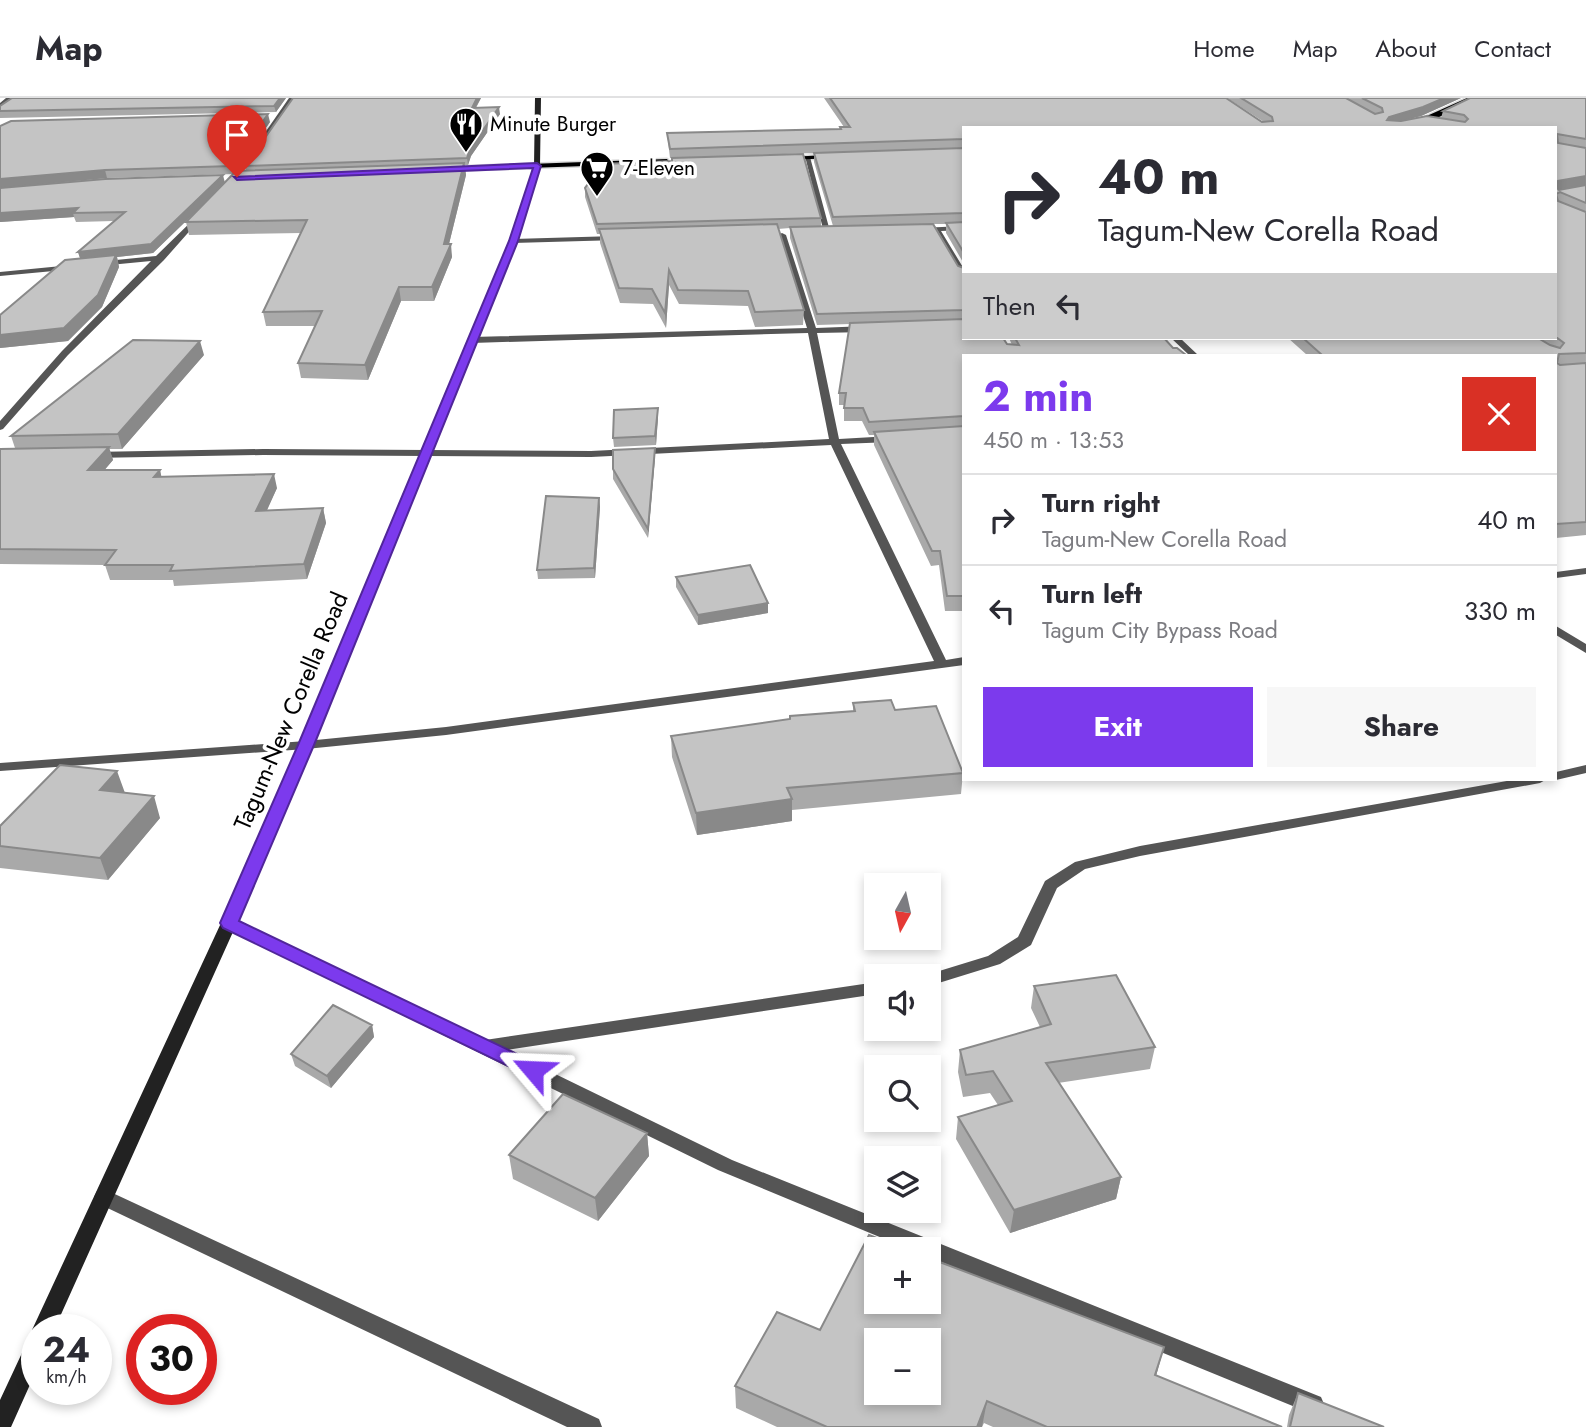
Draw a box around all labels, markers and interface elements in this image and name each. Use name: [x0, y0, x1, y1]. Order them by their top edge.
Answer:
text: Map: [35, 25, 103, 72]
text: Home: [1193, 31, 1255, 66]
text: Map: [1293, 31, 1337, 66]
text: About: [1375, 31, 1436, 66]
text: Contact: [1474, 31, 1551, 66]
pin: [207, 105, 267, 177]
restaurant icon: Minute Burger: [447, 105, 485, 154]
place label: Minute Burger: [490, 109, 617, 139]
icon: arrive: [218, 116, 256, 154]
text: 40 m: [1098, 142, 1220, 212]
supermarket icon: 7-Eleven: [578, 149, 616, 198]
place label: 7-Eleven: [622, 153, 695, 183]
icon: right: [983, 154, 1074, 245]
text: Tagum-New Corella Road: [1098, 207, 1439, 253]
text: Then: [983, 287, 1036, 325]
icon: left: [1050, 287, 1088, 325]
text: 2 min: [983, 366, 1093, 427]
button: close: [1462, 377, 1536, 451]
text: 450 m · 13:53: [983, 423, 1124, 457]
text: Turn right: [1042, 484, 1160, 522]
icon: right: [983, 501, 1021, 539]
text: 40 m: [1477, 501, 1536, 539]
text: Tagum-New Corella Road: [1042, 522, 1287, 556]
text: Turn left: [1042, 575, 1142, 613]
street label: Tagum-New Corella Road: [224, 586, 357, 835]
icon: left: [983, 592, 1021, 630]
text: 330 m: [1464, 592, 1536, 630]
text: Tagum City Bypass Road: [1042, 613, 1278, 647]
button: Exit: [983, 687, 1253, 767]
button: Share: [1267, 687, 1536, 767]
north arrow: [864, 873, 942, 950]
map controls: [864, 873, 941, 1405]
button: sound: [864, 964, 941, 1041]
position arrow: [496, 1033, 570, 1107]
button: search: [864, 1055, 941, 1132]
button: layers: [864, 1146, 941, 1223]
button: +: [864, 1237, 941, 1314]
speed limit sign: 30: [126, 1314, 217, 1405]
text: 24: [43, 1325, 90, 1375]
button: −: [864, 1328, 941, 1405]
text: km/h: [46, 1364, 87, 1390]

